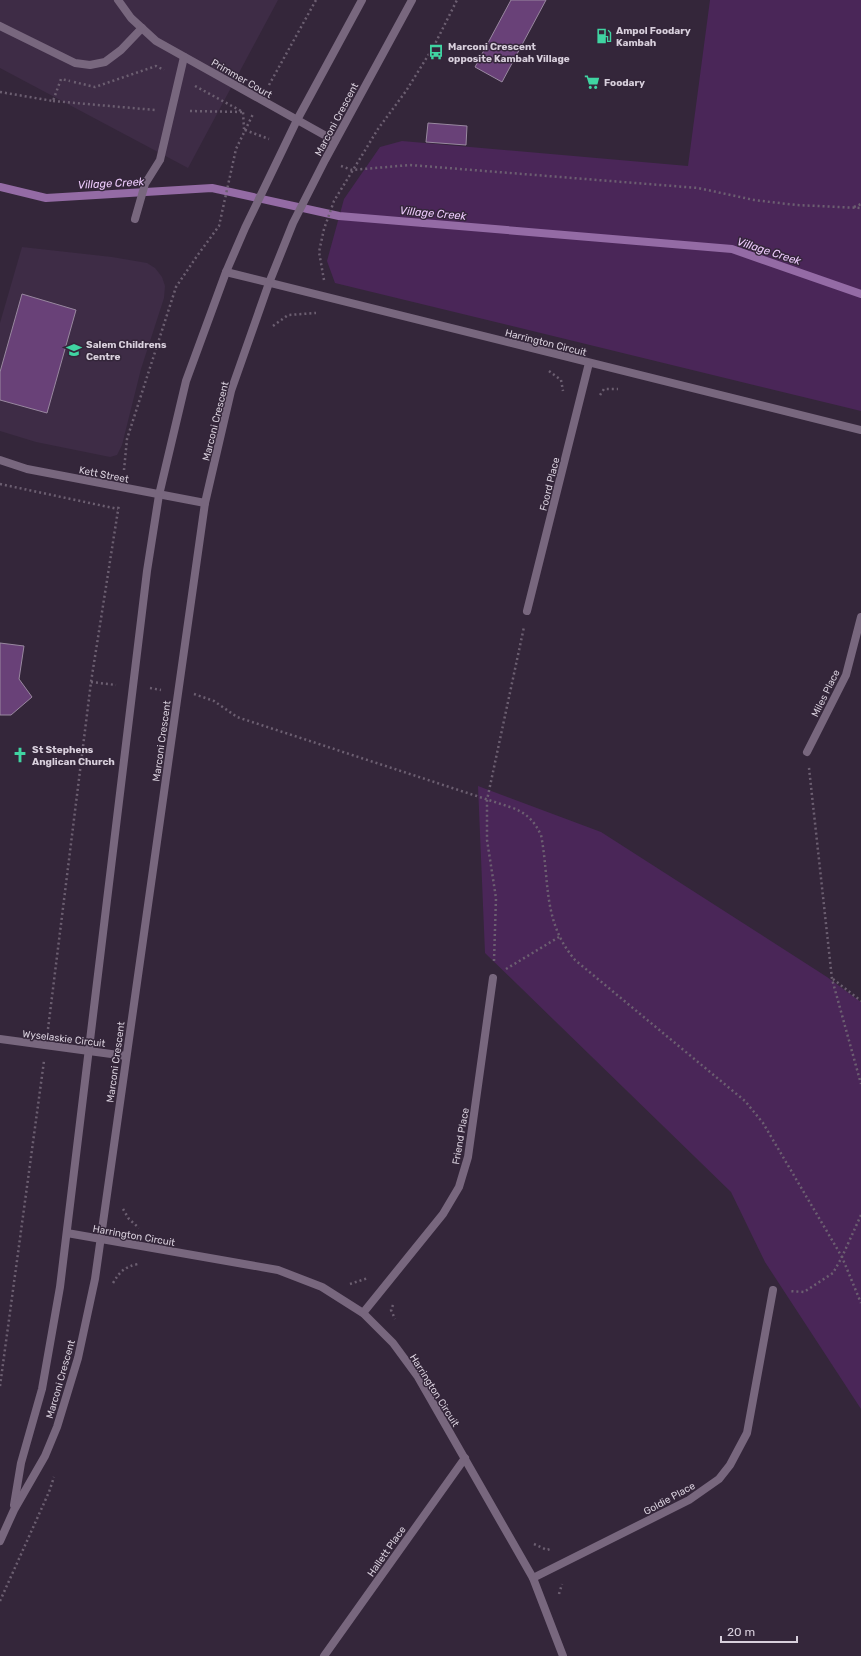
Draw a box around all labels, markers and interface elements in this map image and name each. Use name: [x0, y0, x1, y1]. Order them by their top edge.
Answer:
place label: Ampol Foodary Kambah: [616, 25, 691, 49]
fuel station icon: Ampol Foodary Kambah: [595, 27, 613, 45]
place label: Marconi Crescent opposite Kambah Village: [448, 41, 570, 65]
bus stop icon: Marconi Crescent opposite Kambah Village: [427, 43, 445, 61]
street label: Primmer Court: [209, 57, 274, 101]
supermarket icon: Foodary: [583, 73, 601, 91]
place label: Foodary: [604, 77, 645, 89]
street label: Marconi Crescent: [312, 81, 361, 158]
water label: Village Creek: [77, 175, 145, 192]
water label: Village Creek: [399, 204, 467, 223]
water label: Village Creek: [735, 235, 803, 268]
street label: Harrington Circuit: [504, 327, 588, 359]
place label: Salem Childrens Centre: [86, 339, 167, 363]
school or university icon: Salem Childrens Centre: [65, 341, 83, 359]
street label: Marconi Crescent: [200, 380, 232, 462]
street label: Foord Place: [538, 456, 563, 512]
street label: Kett Street: [78, 464, 130, 486]
street label: Miles Place: [809, 667, 843, 719]
street label: Marconi Crescent: [150, 700, 174, 782]
place label: St Stephens Anglican Church: [32, 744, 115, 768]
church icon: St Stephens Anglican Church: [11, 746, 29, 764]
street label: Marconi Crescent: [104, 1021, 128, 1103]
street label: Wyselaskie Circuit: [22, 1028, 106, 1050]
street label: Friend Place: [450, 1106, 472, 1166]
street label: Harrington Circuit: [92, 1223, 176, 1249]
street label: Marconi Crescent: [44, 1338, 78, 1420]
street label: Harrington Circuit: [407, 1352, 461, 1429]
street label: Goldie Place: [642, 1480, 698, 1518]
street label: Hallett Place: [365, 1524, 409, 1579]
scale bar: [721, 1618, 797, 1644]
text: 20 m: [727, 1625, 755, 1639]

